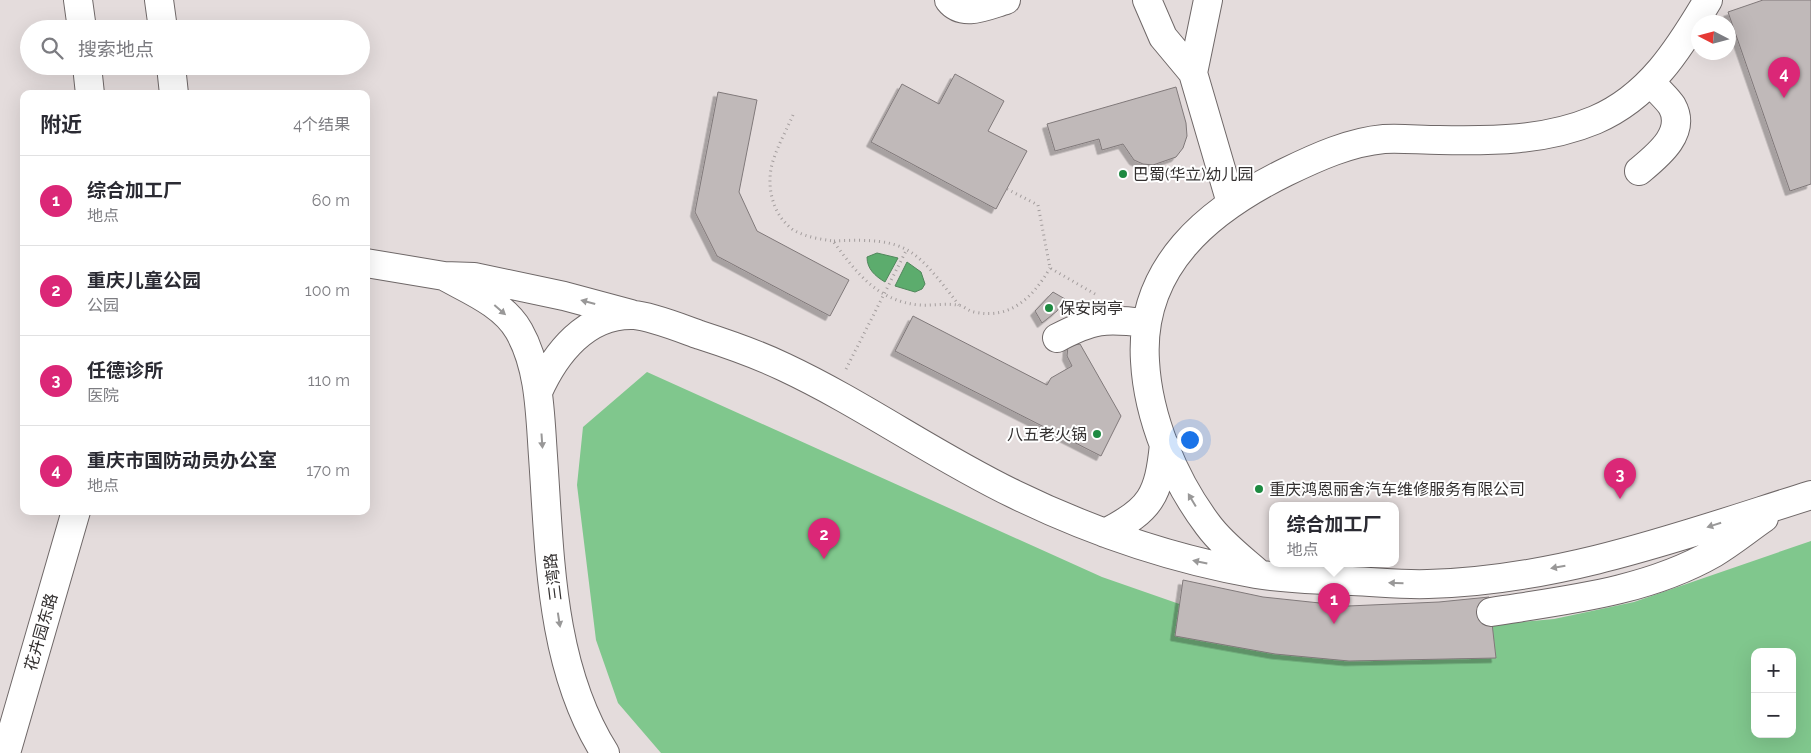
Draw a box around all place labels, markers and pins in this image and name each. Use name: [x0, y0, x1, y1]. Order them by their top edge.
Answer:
pin: 4: [1768, 57, 1800, 98]
place label: 巴蜀(华立)幼儿园: [1133, 165, 1254, 184]
marker: 巴蜀(华立)幼儿园: [1117, 168, 1129, 180]
place label: 保安岗亭: [1059, 299, 1123, 318]
marker: 保安岗亭: [1043, 302, 1055, 314]
place label: 八五老火锅: [1007, 425, 1087, 444]
marker: 八五老火锅: [1091, 428, 1103, 440]
pin: 3: [1604, 458, 1636, 499]
place label: 重庆鸿恩丽舍汽车维修服务有限公司: [1269, 480, 1525, 499]
marker: 重庆鸿恩丽舍汽车维修服务有限公司: [1253, 483, 1265, 495]
pin: 2: [808, 518, 840, 559]
pin: 1: [1318, 583, 1350, 624]

